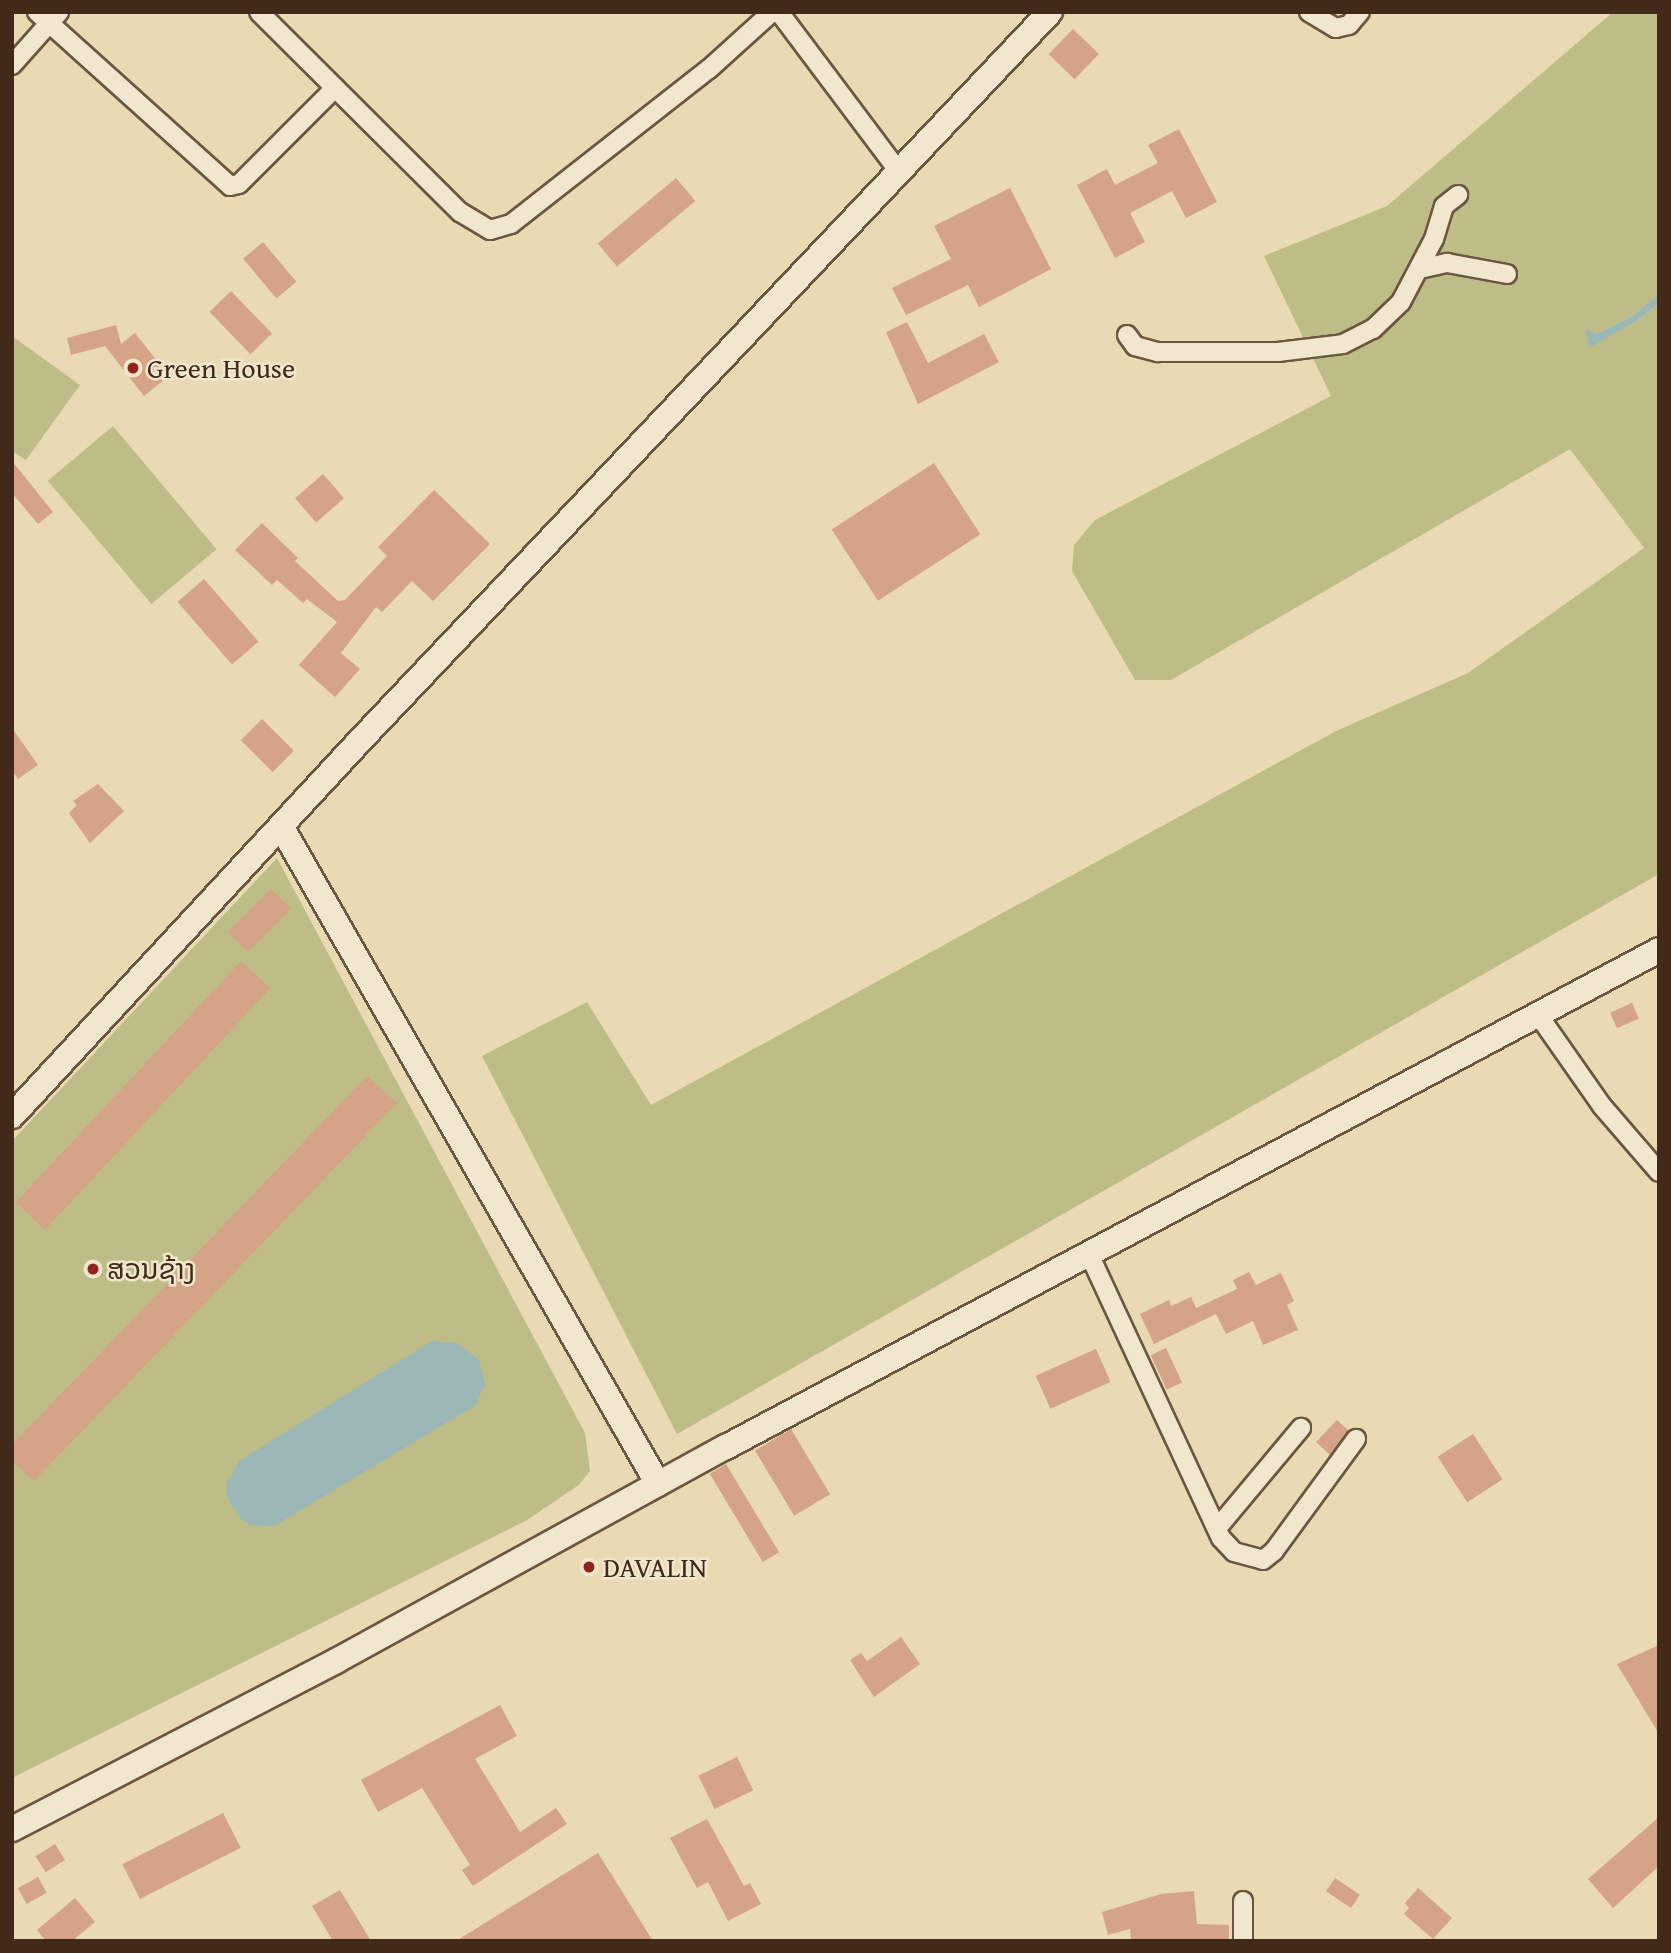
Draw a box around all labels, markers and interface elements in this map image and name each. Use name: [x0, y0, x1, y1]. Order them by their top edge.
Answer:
place label: Green House: [147, 351, 295, 385]
marker: Green House: [125, 360, 141, 376]
place label: ສວນຊ້າງ: [107, 1252, 195, 1286]
marker: ສວນຊ້າງ: [85, 1261, 101, 1277]
place label: DAVALIN: [603, 1550, 707, 1584]
marker: DAVALIN: [581, 1559, 597, 1575]

